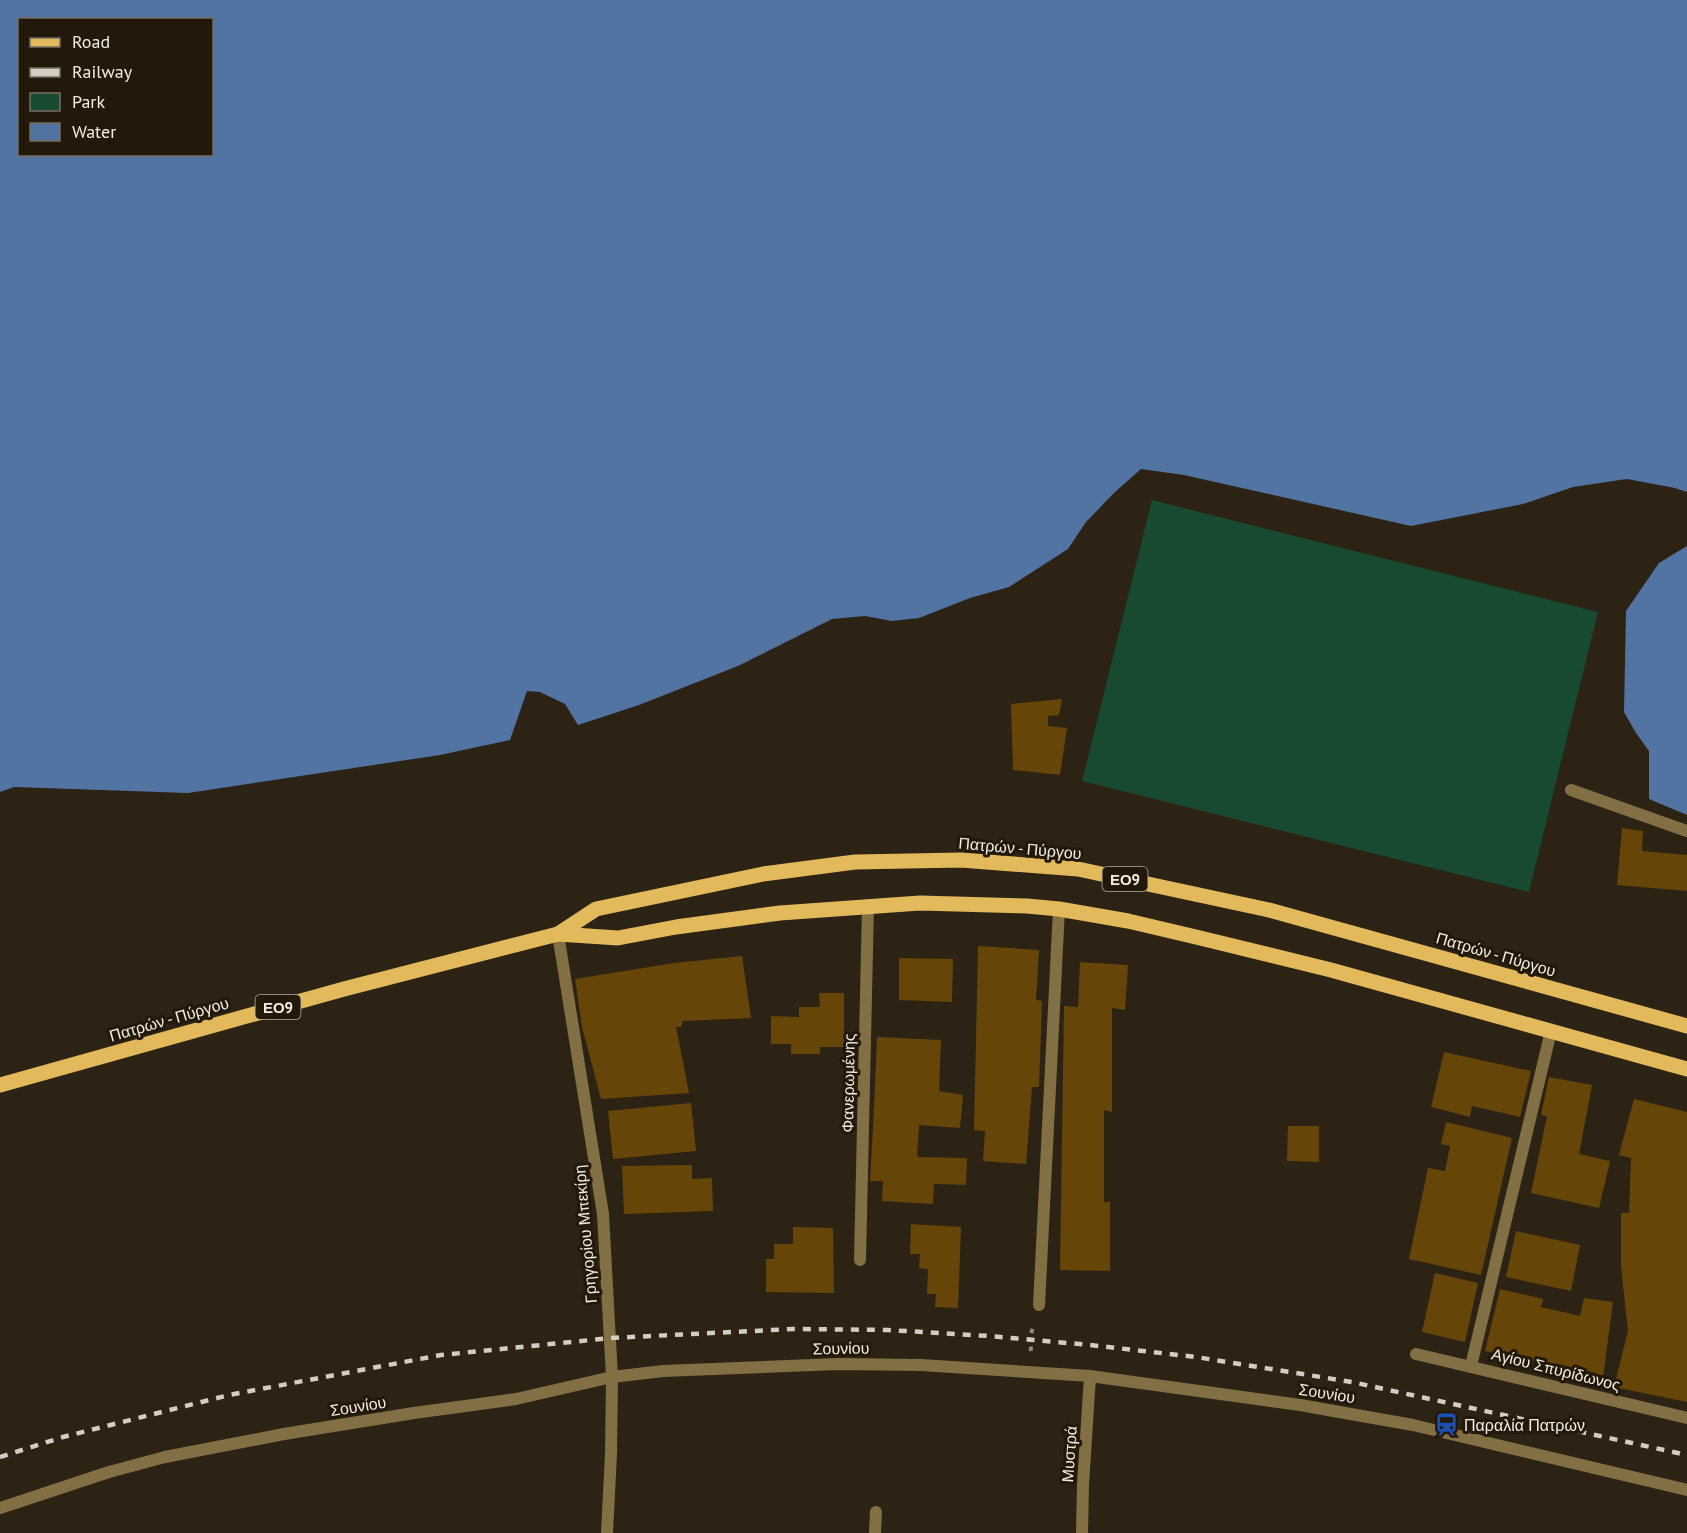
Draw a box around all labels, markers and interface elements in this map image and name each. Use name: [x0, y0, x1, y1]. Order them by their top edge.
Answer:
legend: [18, 18, 213, 156]
text: Road: [72, 30, 110, 53]
text: Railway: [72, 60, 133, 83]
text: Park: [72, 90, 105, 113]
text: Water: [72, 120, 116, 143]
street label: Πατρών - Πύργου: [958, 833, 1082, 863]
road number: ΕΟ9: [1102, 867, 1148, 891]
street label: Πατρών - Πύργου: [1434, 927, 1558, 981]
street label: Πατρών - Πύργου: [107, 992, 231, 1046]
road number: ΕΟ9: [256, 995, 300, 1019]
street label: Φανερωμένης: [837, 1033, 859, 1133]
street label: Γρηγορίου Μπεκίρη: [569, 1164, 601, 1304]
street label: Σουνίου: [812, 1338, 870, 1358]
street label: Αγίου Σπυρίδωνος: [1490, 1343, 1623, 1395]
street label: Σουνίου: [1297, 1379, 1357, 1407]
street label: Σουνίου: [328, 1392, 388, 1420]
station icon: Παραλία Πατρών: [1433, 1412, 1459, 1438]
place label: Παραλία Πατρών: [1464, 1415, 1585, 1435]
street label: Μυστρά: [1057, 1425, 1081, 1483]

